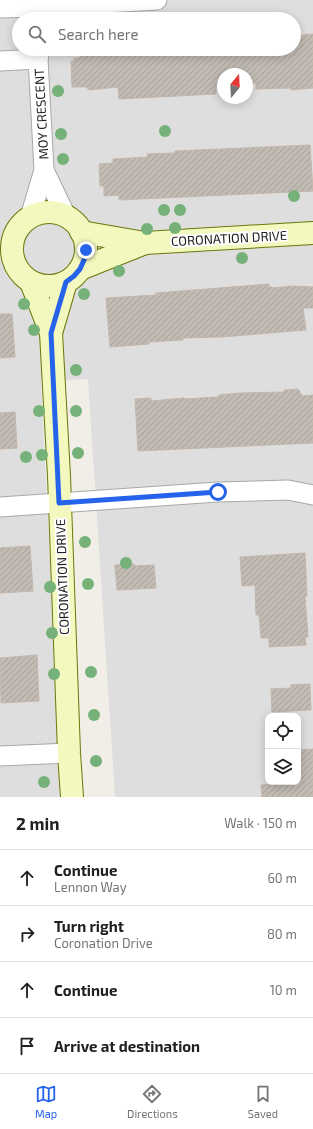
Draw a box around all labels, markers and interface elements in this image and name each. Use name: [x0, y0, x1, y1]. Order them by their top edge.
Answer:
search box: [12, 12, 301, 56]
icon: search: [26, 23, 48, 45]
text: Search here: [58, 25, 139, 43]
street label: MOY CRESCENT: [31, 68, 51, 160]
north arrow: [217, 68, 253, 104]
street label: CORONATION DRIVE: [171, 227, 287, 249]
route end: [77, 241, 95, 259]
route start: [209, 483, 227, 501]
street label: CORONATION DRIVE: [52, 519, 72, 635]
map controls: [265, 713, 301, 785]
button: locate: [265, 713, 301, 749]
button: layers: [265, 749, 301, 785]
text: 2 min: [16, 813, 59, 833]
text: Walk · 150 m: [224, 815, 297, 831]
text: Continue: [54, 861, 117, 879]
icon: ahead: [16, 867, 38, 889]
text: 60 m: [267, 870, 297, 886]
text: Lennon Way: [54, 879, 127, 895]
text: Turn right: [54, 917, 124, 935]
icon: right: [16, 923, 38, 945]
text: 80 m: [267, 926, 297, 942]
text: Coronation Drive: [54, 935, 153, 951]
icon: ahead: [16, 979, 38, 1001]
text: Continue: [54, 981, 117, 999]
text: 10 m: [270, 982, 297, 998]
icon: arrive: [16, 1035, 38, 1057]
text: Arrive at destination: [54, 1037, 200, 1055]
tab: Map: [35, 1083, 57, 1120]
tab: Directions: [127, 1083, 178, 1120]
tab: Saved: [248, 1083, 278, 1120]

